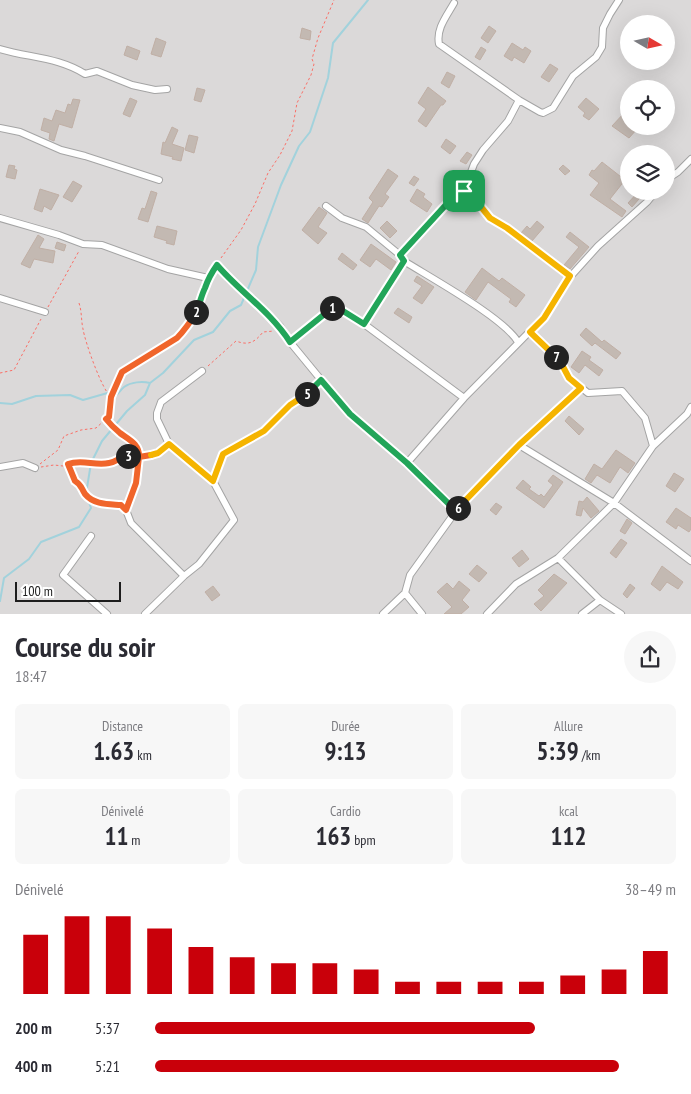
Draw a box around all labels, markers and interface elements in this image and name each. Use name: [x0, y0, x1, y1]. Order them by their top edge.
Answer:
north arrow: [620, 15, 675, 70]
map controls: [620, 15, 675, 200]
button: locate: [620, 80, 675, 135]
button: layers: [620, 145, 675, 200]
pin: [443, 170, 485, 212]
icon: arrive: [450, 177, 478, 205]
pin: 1: [320, 296, 344, 320]
text: 1: [329, 299, 336, 317]
pin: 2: [184, 300, 208, 324]
text: 2: [193, 303, 200, 321]
pin: 7: [544, 344, 568, 370]
text: 7: [553, 348, 560, 366]
pin: 5: [294, 382, 320, 406]
text: 5: [304, 385, 311, 403]
pin: 3: [116, 444, 140, 468]
text: 3: [125, 447, 132, 465]
pin: 6: [446, 496, 470, 520]
text: 6: [455, 499, 462, 517]
scale bar: [15, 579, 121, 602]
text: 100 m: [22, 582, 53, 600]
text: Course du soir: [15, 628, 155, 665]
button: share: [624, 631, 676, 683]
text: 18:47: [15, 666, 47, 686]
text: Distance: [102, 717, 143, 735]
text: Durée: [331, 717, 360, 735]
text: Allure: [554, 717, 583, 735]
text: 1.63: [93, 735, 134, 767]
text: 9:13: [324, 735, 367, 767]
text: 5:39: [537, 735, 579, 767]
text: km: [134, 746, 152, 764]
text: /km: [579, 746, 600, 764]
text: Dénivelé: [101, 802, 144, 820]
text: Cardio: [330, 802, 361, 820]
text: kcal: [559, 802, 578, 820]
text: 11: [105, 820, 128, 852]
text: 163: [315, 820, 351, 852]
text: 112: [551, 820, 586, 852]
text: m: [128, 831, 141, 849]
text: bpm: [351, 831, 376, 849]
text: Dénivelé: [15, 879, 64, 899]
text: 38–49 m: [625, 879, 676, 899]
text: 200 m: [15, 1018, 52, 1038]
text: 5:37: [95, 1018, 120, 1038]
text: 400 m: [15, 1056, 52, 1076]
text: 5:21: [95, 1056, 120, 1076]

